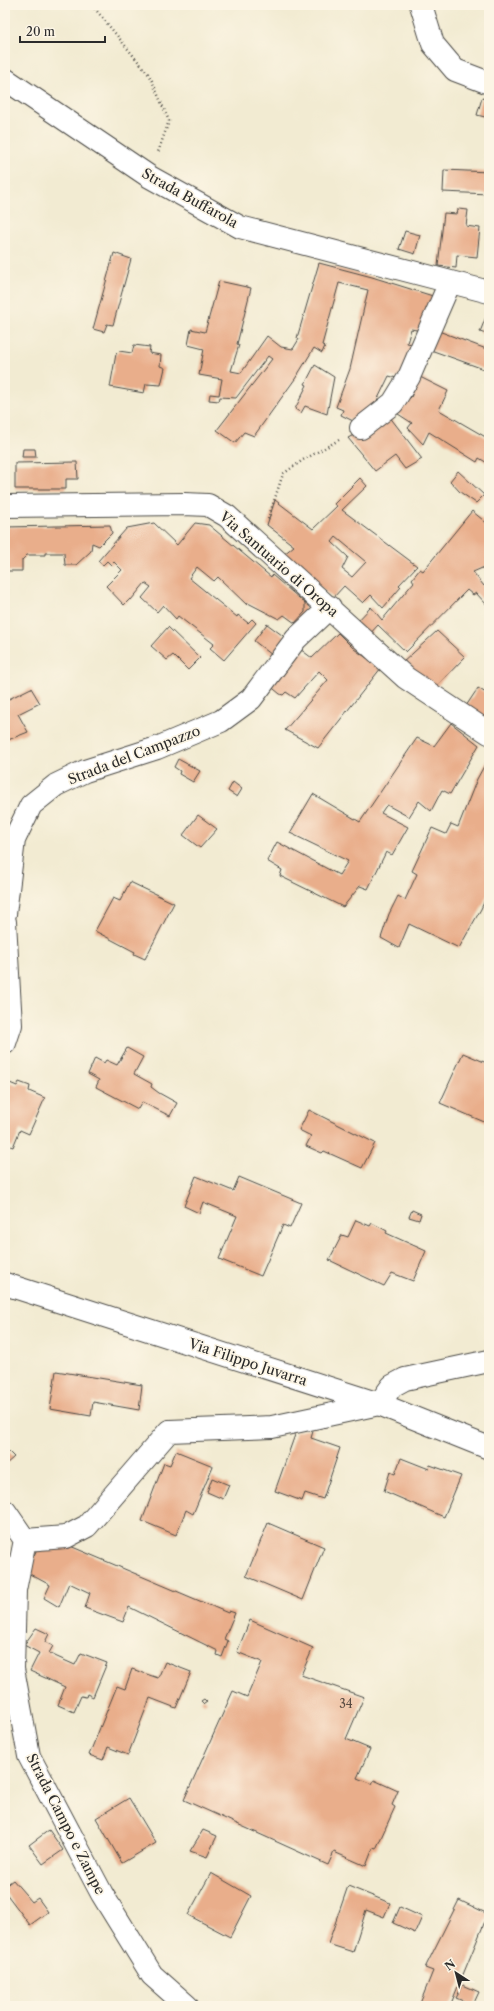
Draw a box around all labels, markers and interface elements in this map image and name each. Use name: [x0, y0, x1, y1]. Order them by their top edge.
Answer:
scale bar: [20, 18, 105, 44]
text: 20 m: [26, 24, 55, 39]
street label: Strada Buffarola: [139, 164, 242, 232]
street label: Via Santuario di Oropa: [215, 507, 343, 621]
street label: Strada del Campazzo: [65, 721, 203, 789]
street label: Via Filippo Juvarra: [185, 1334, 310, 1390]
house number: 34: [339, 1696, 353, 1711]
street label: Strada Campo e Zampe: [23, 1750, 110, 1898]
north arrow: [436, 1953, 476, 1993]
text: N: [442, 1956, 458, 1973]

